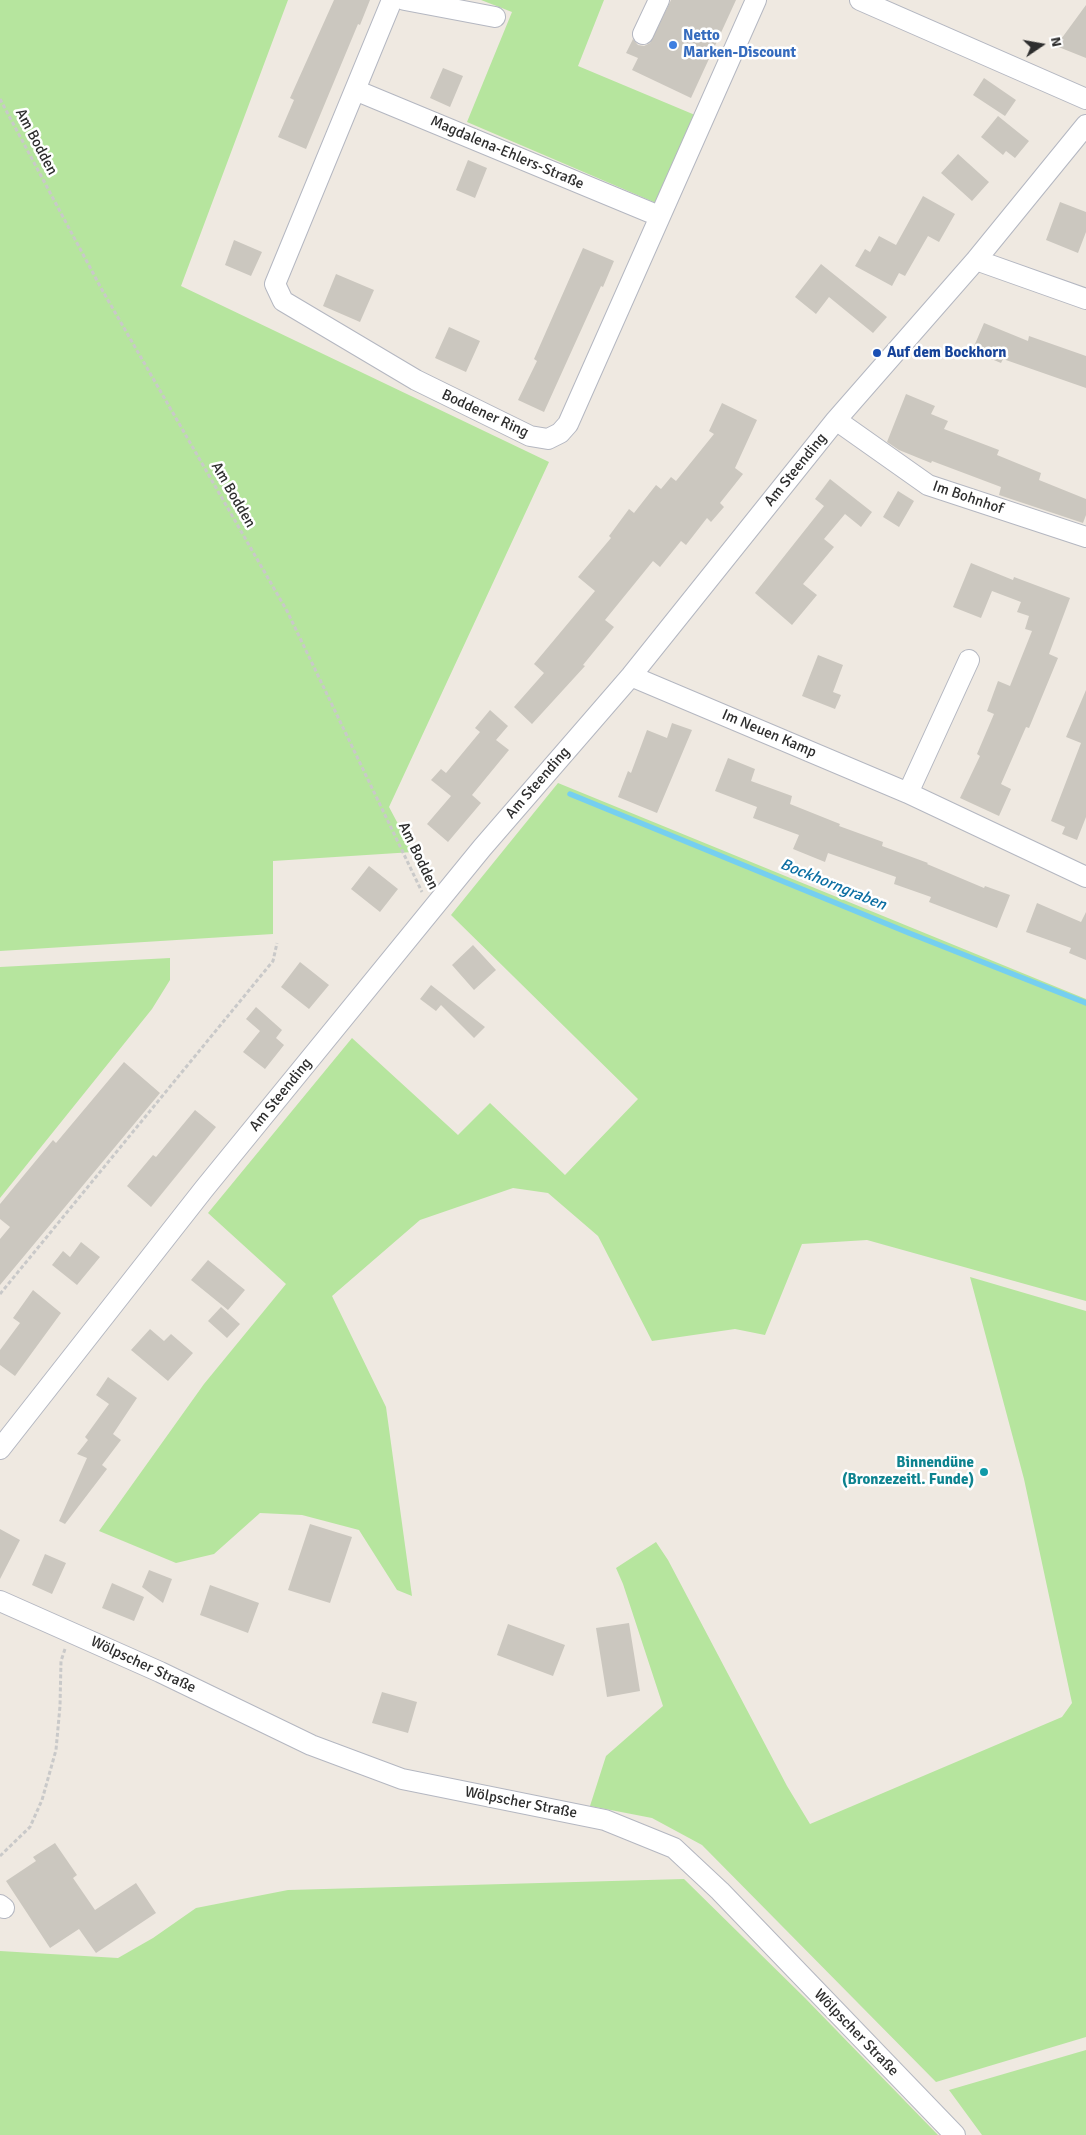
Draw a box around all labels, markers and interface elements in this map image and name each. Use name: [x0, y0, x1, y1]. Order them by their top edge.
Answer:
north arrow: [1016, 20, 1066, 70]
place label: Netto Marken-Discount: [683, 27, 796, 62]
text: N: [1047, 35, 1065, 48]
marker: Netto Marken-Discount: [667, 39, 679, 51]
street label: Am Bodden: [11, 106, 61, 178]
street label: Magdalena-Ehlers-Straße: [427, 112, 587, 194]
place label: Auf dem Bockhorn: [887, 344, 1006, 362]
marker: Auf dem Bockhorn: [871, 347, 883, 359]
street label: Boddener Ring: [439, 386, 531, 442]
street label: Am Steending: [761, 430, 831, 510]
street label: Am Bodden: [207, 459, 259, 531]
street label: Im Bohnhof: [930, 477, 1006, 519]
street label: Im Neuen Kamp: [719, 706, 819, 762]
street label: Am Steending: [502, 743, 574, 823]
street label: Am Bodden: [394, 819, 442, 893]
water label: Bockhorngraben: [777, 855, 889, 915]
street label: Am Steending: [246, 1055, 316, 1135]
place label: Binnendüne (Bronzezeitl. Funde): [842, 1454, 974, 1489]
marker: Binnendüne (Bronzezeitl. Funde): [978, 1466, 990, 1478]
street label: Wölpscher Straße: [88, 1633, 198, 1697]
street label: Wölpscher Straße: [463, 1783, 579, 1823]
street label: Wölpscher Straße: [810, 1986, 902, 2080]

